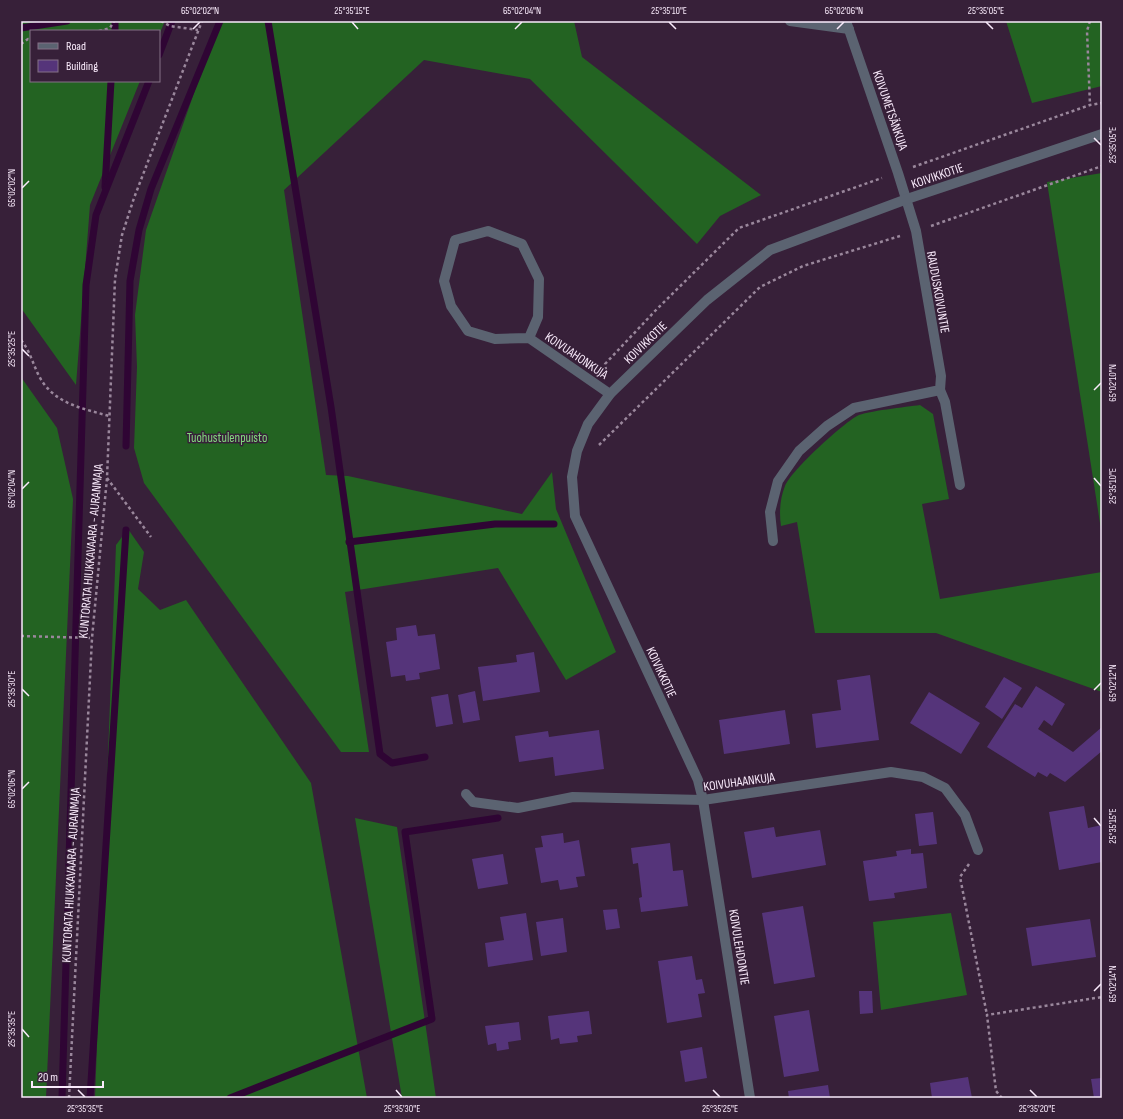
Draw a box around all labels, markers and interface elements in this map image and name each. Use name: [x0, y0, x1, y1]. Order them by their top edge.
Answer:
text: 65°02'02"N: [181, 5, 219, 17]
text: 25°35'15"E: [334, 5, 370, 17]
text: 65°02'04"N: [503, 5, 541, 17]
text: 25°35'10"E: [651, 5, 687, 17]
text: 65°02'06"N: [825, 5, 863, 17]
text: 25°35'05"E: [968, 5, 1004, 17]
legend: [30, 30, 160, 82]
text: Road: [66, 39, 86, 54]
text: Building: [66, 59, 98, 74]
street label: KOIVUMETSÄNKUJA: [869, 68, 911, 153]
text: 25°35'05"E: [1107, 127, 1119, 163]
street label: KOIVIKKOTIE: [909, 160, 966, 192]
text: 65°02'02"N: [6, 169, 18, 207]
street label: RAUDUSKOIVUNTIE: [923, 250, 953, 334]
street label: KOIVIKKOTIE: [621, 318, 671, 367]
street label: KOIVUAHONKUJA: [542, 329, 611, 383]
text: 25°35'25"E: [6, 331, 18, 367]
text: 65°02'10"N: [1107, 364, 1119, 402]
park label: Tuohustulenpuisto: [187, 430, 267, 446]
street label: KUNTORATA HIUKKAVAARA - AURANMAJA: [75, 463, 107, 639]
text: 25°35'10"E: [1107, 468, 1119, 504]
text: 65°02'04"N: [6, 470, 18, 508]
street label: KOIVIKKOTIE: [642, 644, 680, 700]
text: 65°02'12"N: [1107, 664, 1119, 702]
text: 25°35'30"E: [6, 671, 18, 707]
street label: KOIVUHAANKUJA: [702, 769, 776, 795]
text: 65°02'06"N: [6, 770, 18, 808]
street label: KUNTORATA HIUKKAVAARA - AURANMAJA: [58, 787, 84, 963]
text: 25°35'15"E: [1107, 808, 1119, 844]
street label: KOIVULEHDONTIE: [725, 908, 753, 986]
text: 65°02'14"N: [1107, 965, 1119, 1003]
text: 25°35'35"E: [6, 1011, 18, 1047]
scale bar: [32, 1063, 103, 1089]
text: 20 m: [38, 1070, 58, 1085]
text: 25°35'35"E: [67, 1103, 103, 1115]
text: 25°35'30"E: [384, 1103, 420, 1115]
text: 25°35'25"E: [702, 1103, 738, 1115]
text: 25°35'20"E: [1019, 1103, 1055, 1115]

